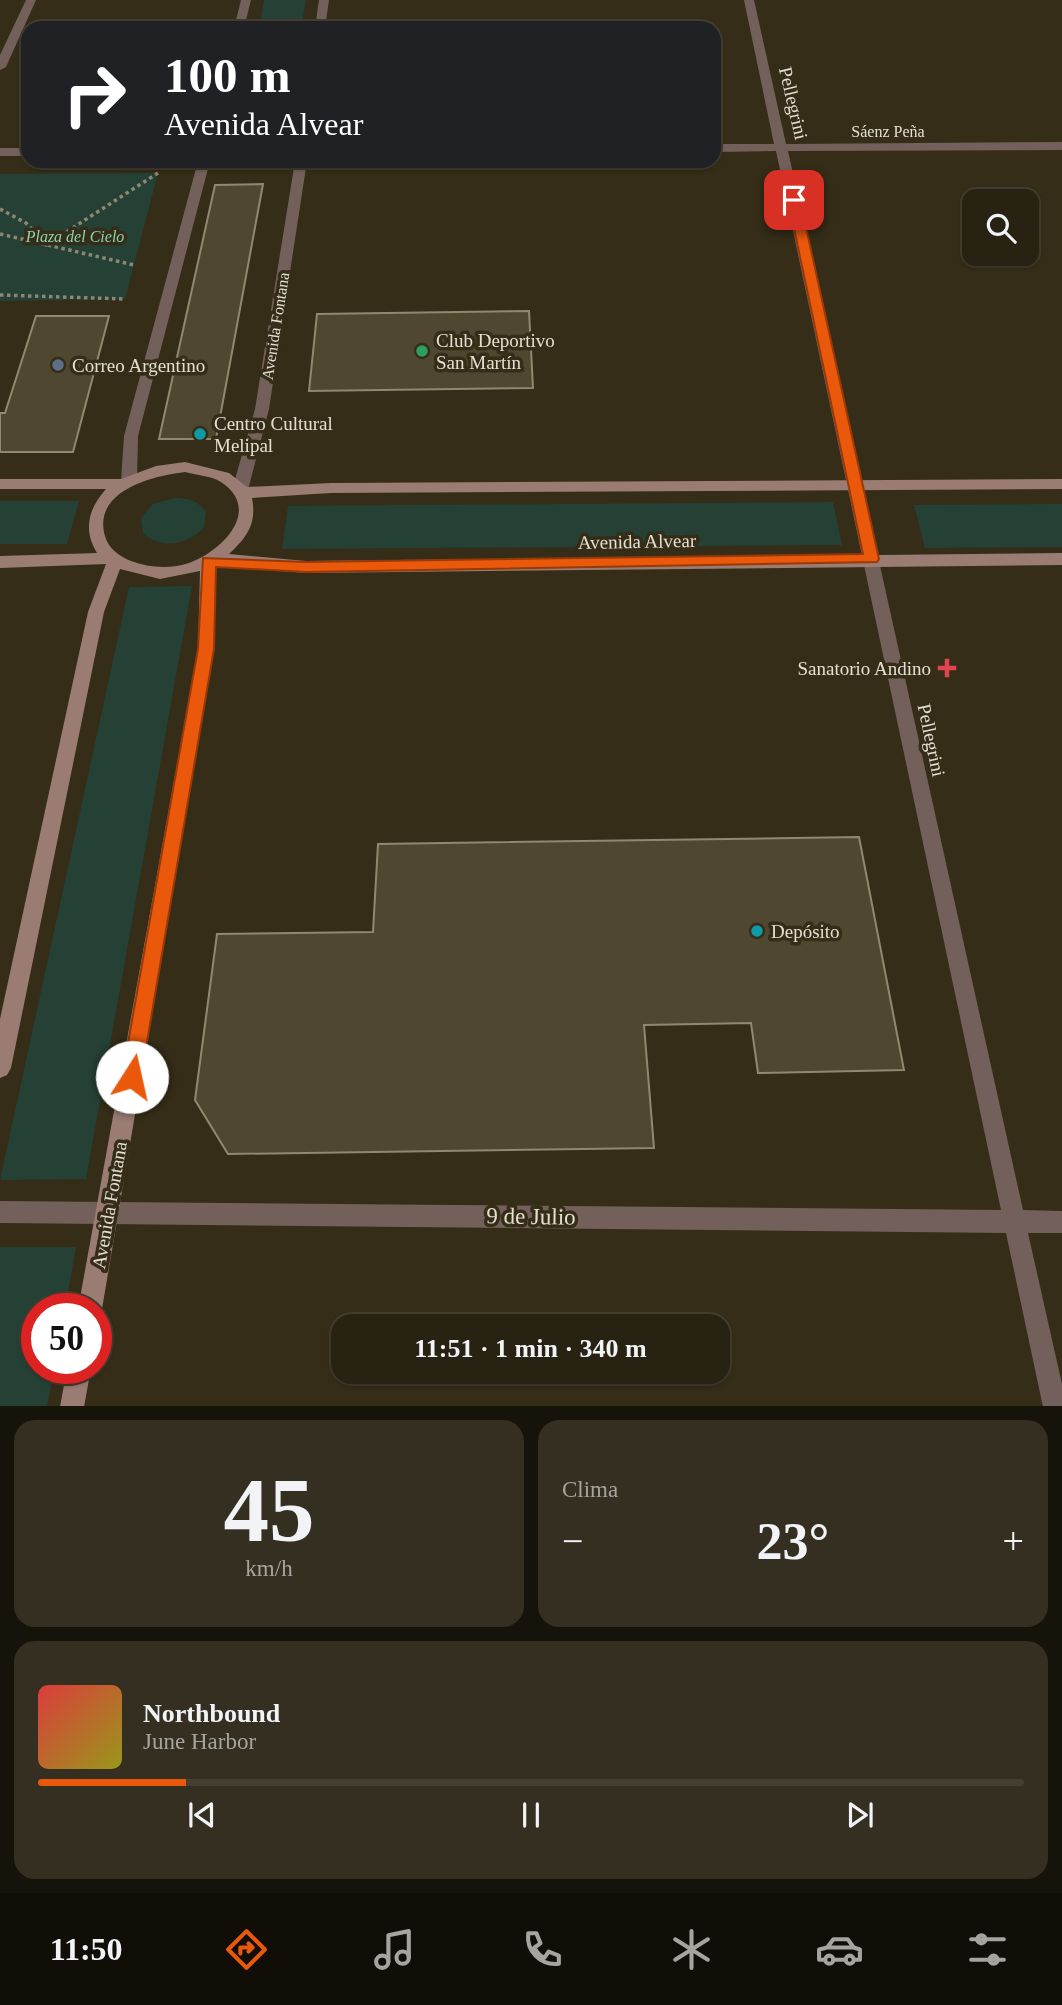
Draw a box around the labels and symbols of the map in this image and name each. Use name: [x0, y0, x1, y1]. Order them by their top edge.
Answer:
street label: Pellegrini: [775, 65, 812, 141]
street label: Sáenz Peña: [851, 123, 925, 140]
pin: [764, 170, 824, 230]
park label: Plaza del Cielo: [25, 228, 124, 245]
street label: Avenida Fontana: [259, 271, 292, 381]
place label: Club Deportivo San Martín: [436, 330, 555, 373]
marker: Club Deportivo San Martín: [414, 343, 430, 359]
place label: Correo Argentino: [72, 355, 205, 376]
marker: Correo Argentino: [50, 357, 66, 373]
place label: Centro Cultural Melipal: [214, 413, 333, 456]
marker: Centro Cultural Melipal: [192, 426, 208, 442]
street label: Avenida Alvear: [578, 530, 697, 553]
place label: Sanatorio Andino: [797, 658, 931, 679]
marker: Sanatorio Andino: [937, 658, 957, 678]
street label: Pellegrini: [914, 702, 949, 778]
place label: Depósito: [771, 921, 840, 942]
marker: Depósito: [749, 923, 765, 939]
position arrow: [95, 1040, 169, 1114]
street label: Avenida Fontana: [88, 1139, 131, 1270]
street label: 9 de Julio: [486, 1203, 576, 1230]
speed limit sign: 50: [21, 1293, 112, 1384]

